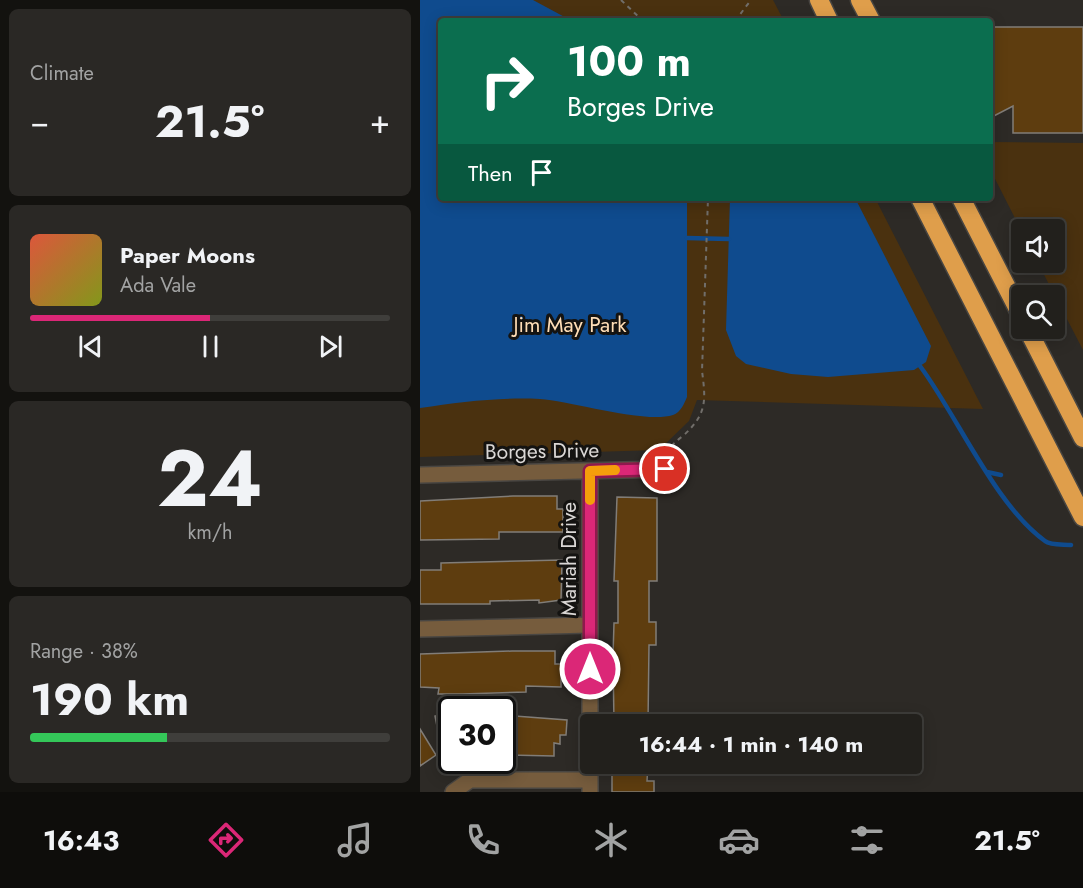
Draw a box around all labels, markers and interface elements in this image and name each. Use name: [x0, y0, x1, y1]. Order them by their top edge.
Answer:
text: 100 m: [567, 31, 691, 92]
icon: right: [468, 42, 546, 120]
text: Climate: [30, 59, 94, 88]
text: Borges Drive: [567, 87, 714, 126]
text: 21.5°: [155, 89, 264, 154]
text: −: [30, 98, 49, 145]
text: +: [370, 98, 390, 145]
icon: arrive: [525, 156, 558, 189]
text: Then: [468, 157, 513, 189]
map controls: [1011, 219, 1065, 339]
button: sound: [1011, 219, 1065, 273]
text: Paper Moons: [120, 239, 255, 271]
text: Ada Vale: [120, 271, 196, 300]
button: search: [1011, 285, 1065, 339]
park label: Jim May Park: [510, 310, 627, 340]
icon: previous: [74, 330, 107, 363]
icon: pause: [194, 330, 227, 363]
icon: next: [314, 330, 347, 363]
text: 24: [157, 423, 263, 535]
street label: Borges Drive: [485, 435, 600, 467]
pin: [639, 443, 690, 494]
icon: arrive: [648, 452, 681, 485]
street label: Mariah Drive: [554, 502, 584, 616]
text: km/h: [187, 518, 233, 547]
text: Range · 38%: [30, 637, 138, 666]
position arrow: [558, 637, 622, 701]
text: 190 km: [30, 667, 189, 732]
speed limit sign: 30: [438, 696, 516, 774]
text: 16:44 · 1 min · 140 m: [639, 728, 863, 760]
icon: directions: [205, 819, 247, 861]
icon: music: [334, 819, 376, 861]
icon: phone: [462, 819, 504, 861]
icon: climate: [590, 819, 632, 861]
icon: car: [718, 819, 760, 861]
icon: filters: [846, 819, 888, 861]
text: 16:43: [43, 821, 119, 860]
text: 21.5°: [974, 821, 1040, 860]

